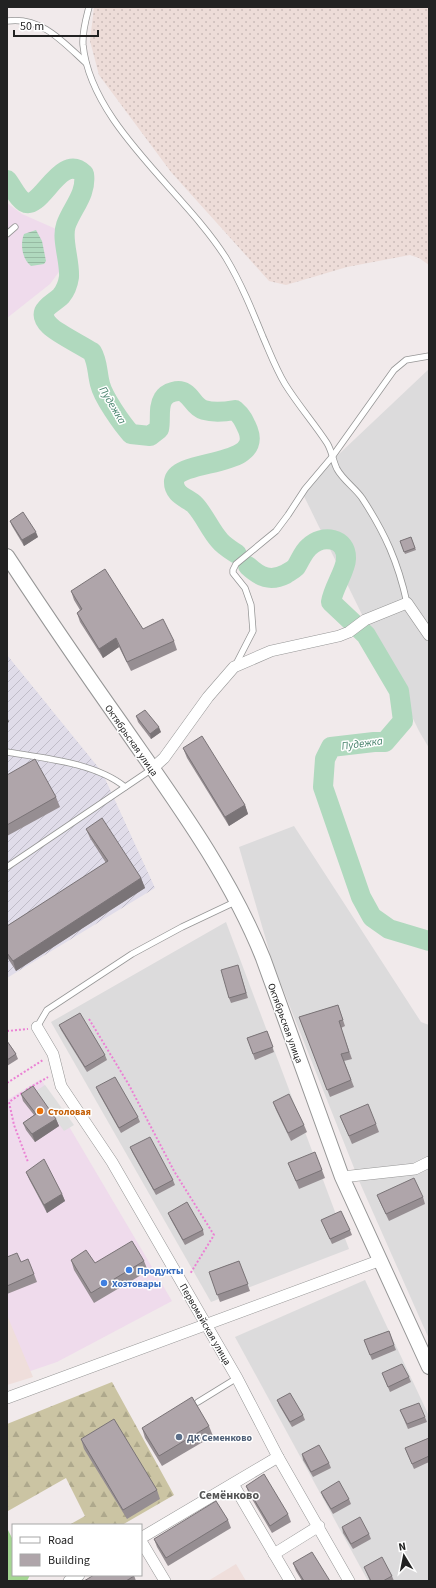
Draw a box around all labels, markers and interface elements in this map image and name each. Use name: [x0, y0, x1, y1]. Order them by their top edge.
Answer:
scale bar: [14, 12, 98, 38]
text: 50 m: [20, 18, 44, 35]
water label: Пудежка: [96, 384, 130, 427]
street label: Октябрьская улица: [101, 702, 161, 779]
water label: Пудежка: [341, 733, 384, 754]
street label: Октябрьская улица: [264, 981, 306, 1065]
place label: Столовая: [48, 1105, 91, 1119]
marker: Столовая: [35, 1106, 45, 1116]
place label: Продукты: [137, 1264, 183, 1278]
marker: Продукты: [124, 1265, 134, 1275]
place label: Хозтовары: [112, 1277, 161, 1291]
marker: Хозтовары: [99, 1278, 109, 1288]
street label: Первомайская улица: [176, 1281, 234, 1368]
place label: ДК Семенково: [187, 1431, 252, 1445]
marker: ДК Семенково: [174, 1432, 184, 1442]
district label: Семёнково: [199, 1487, 259, 1504]
legend: [12, 1524, 142, 1576]
text: Road: [48, 1532, 74, 1549]
north arrow: [384, 1536, 424, 1576]
text: N: [397, 1539, 407, 1555]
text: Building: [48, 1552, 90, 1569]

